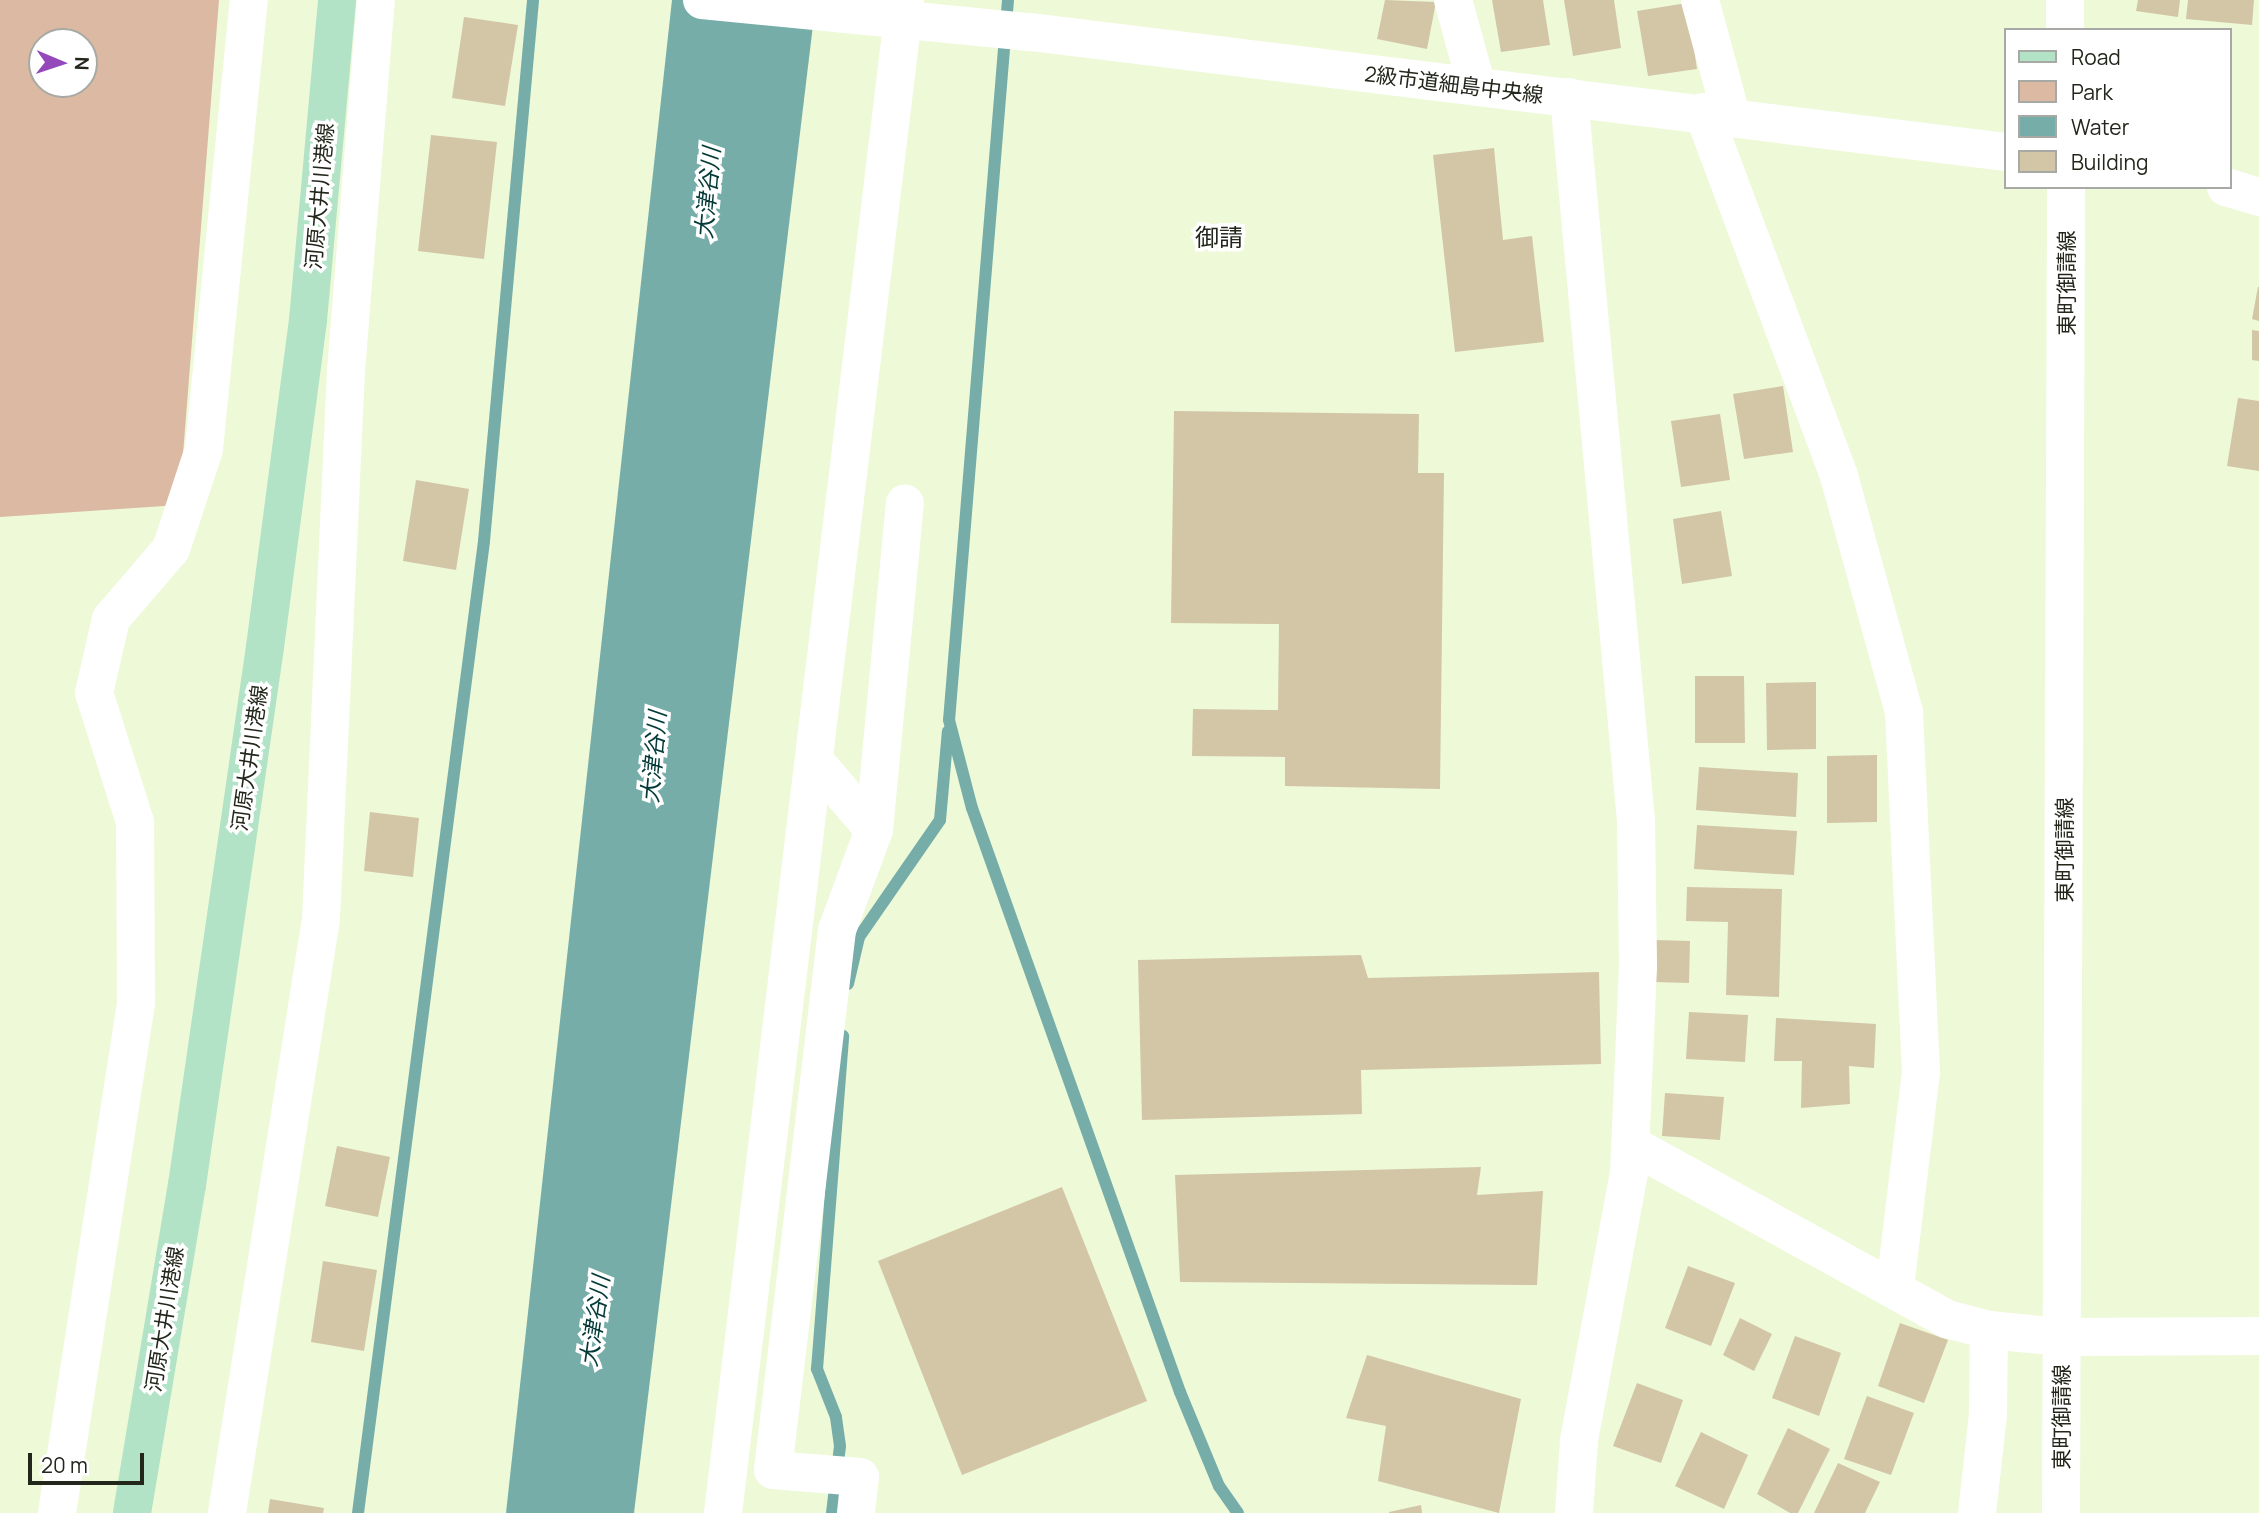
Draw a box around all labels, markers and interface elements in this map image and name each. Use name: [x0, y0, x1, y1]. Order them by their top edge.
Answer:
north arrow: [28, 28, 98, 98]
legend: [2004, 28, 2231, 189]
text: Road: [2071, 43, 2121, 71]
text: N: [69, 56, 95, 71]
street label: 2級市道細島中央線: [1363, 61, 1545, 107]
text: Park: [2071, 78, 2113, 106]
text: Water: [2071, 113, 2129, 141]
street label: 河原大井川港線: [300, 122, 338, 270]
water label: 大津谷川: [689, 146, 725, 240]
text: Building: [2071, 148, 2148, 176]
district label: 御請: [1195, 223, 1243, 251]
street label: 東町御請線: [2053, 231, 2079, 335]
street label: 河原大井川港線: [226, 683, 272, 833]
water label: 大津谷川: [635, 710, 671, 804]
street label: 東町御請線: [2051, 798, 2077, 902]
street label: 河原大井川港線: [140, 1244, 188, 1394]
water label: 大津谷川: [574, 1274, 614, 1368]
street label: 東町御請線: [2048, 1365, 2074, 1469]
scale bar: [32, 1440, 147, 1484]
text: 20 m: [41, 1451, 88, 1479]

